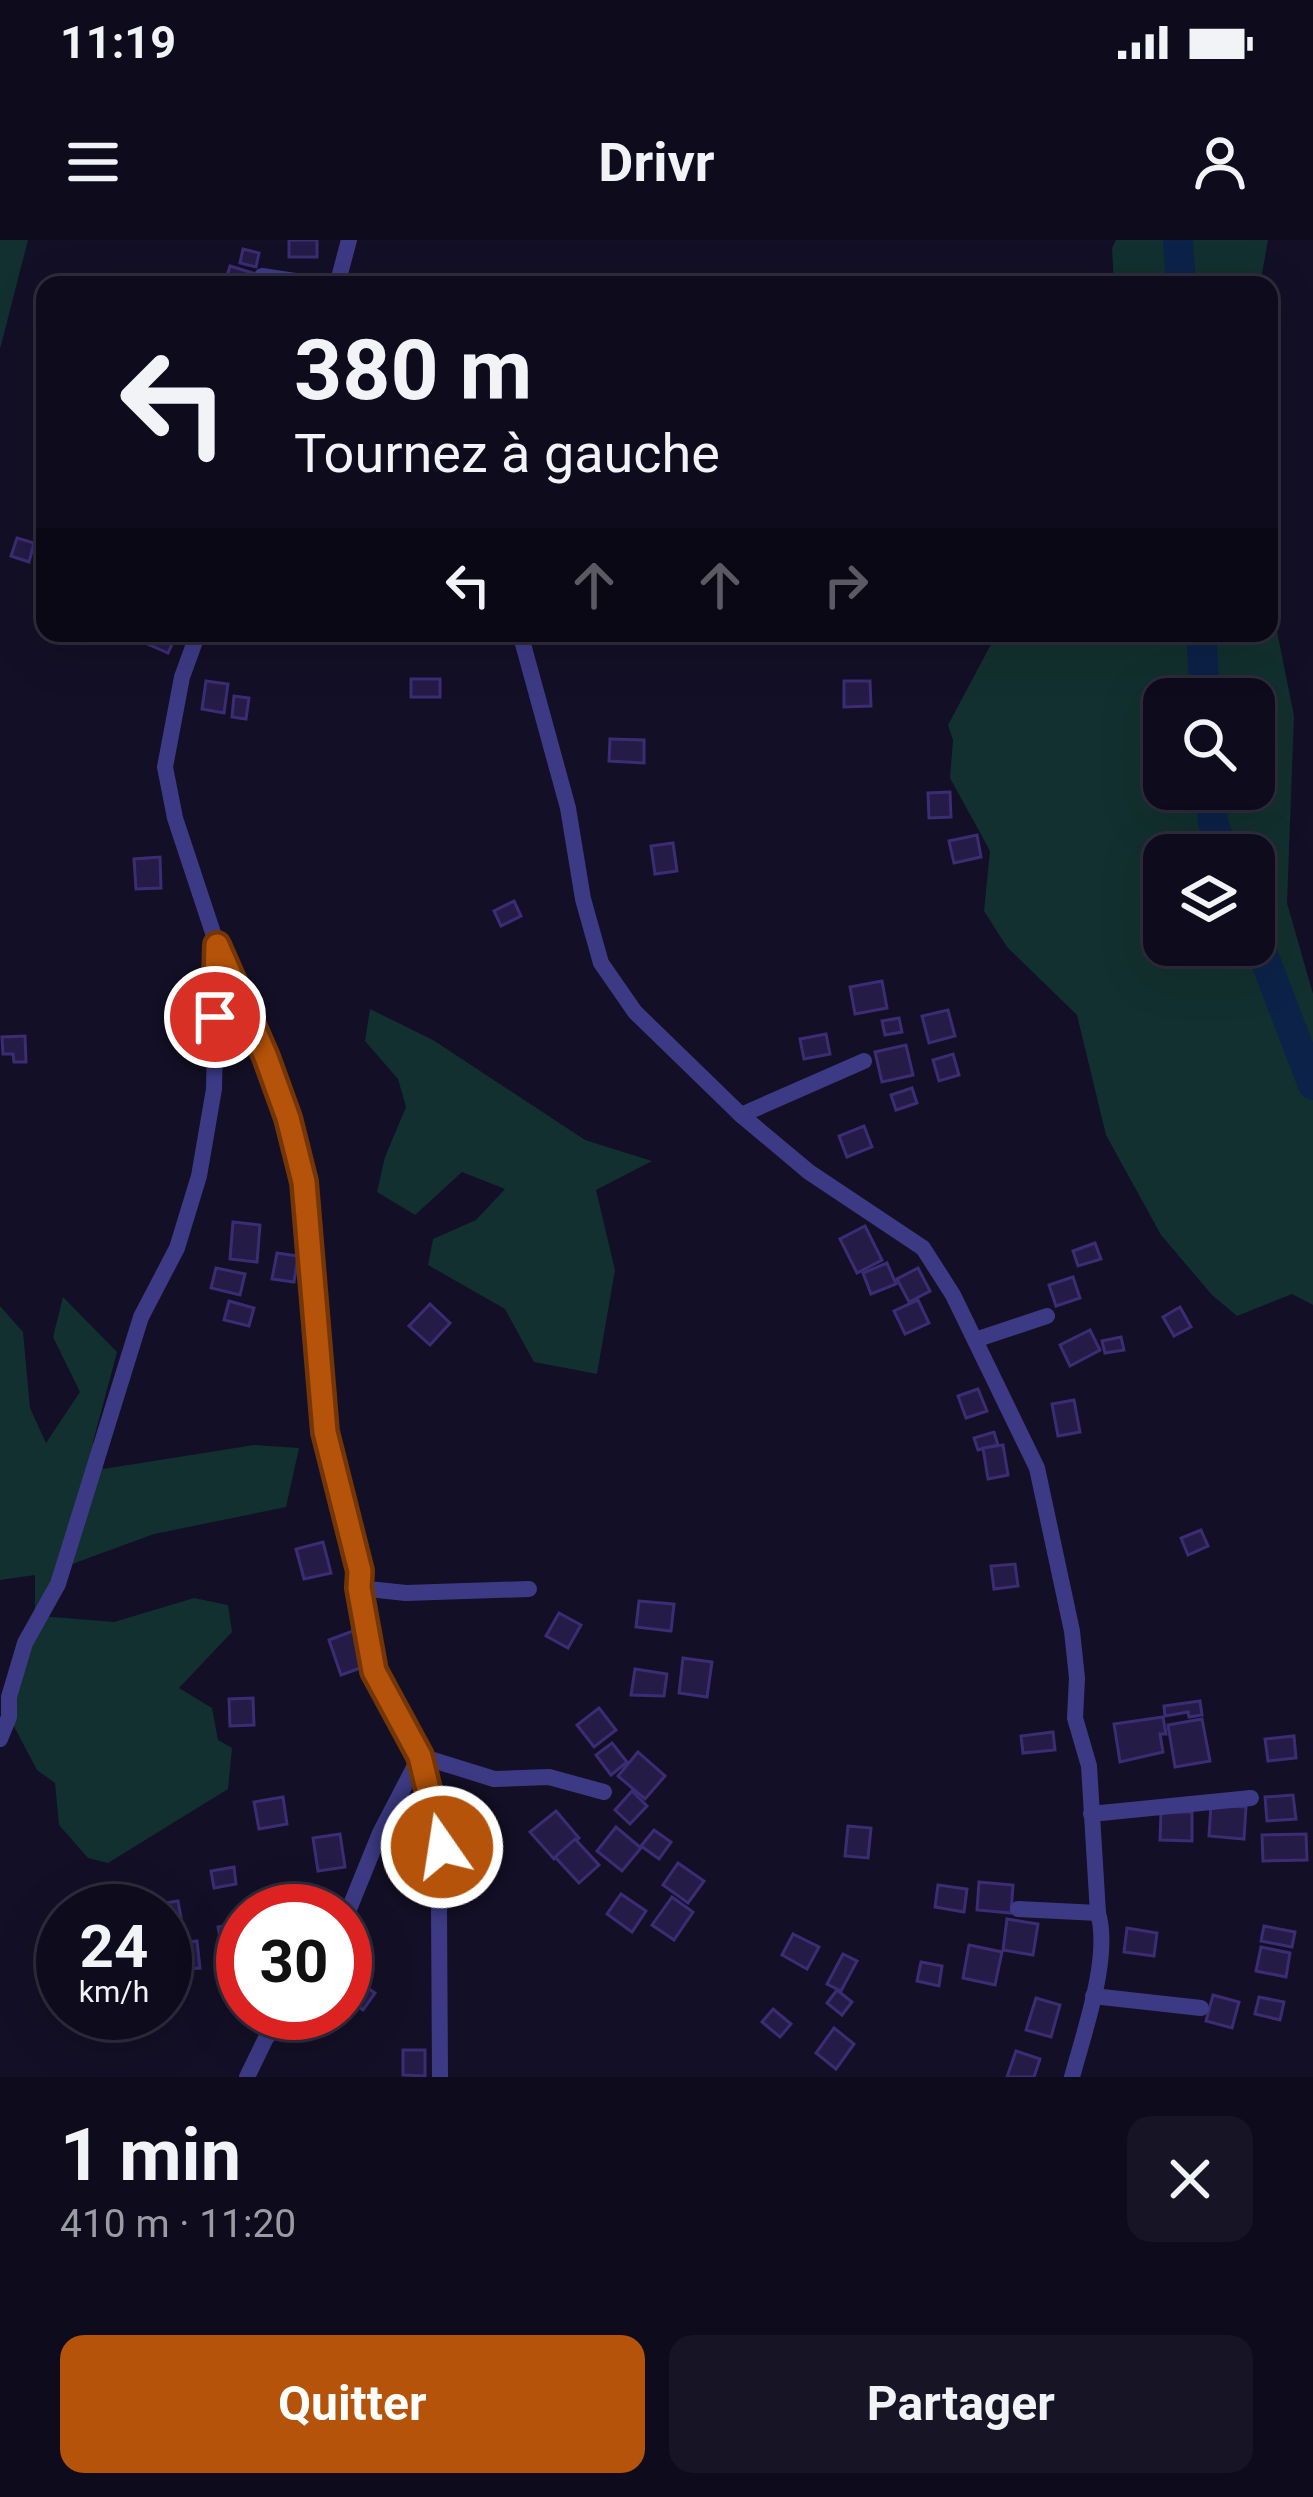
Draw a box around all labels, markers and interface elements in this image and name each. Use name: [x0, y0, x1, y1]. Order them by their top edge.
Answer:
text: 11:19: [60, 16, 176, 69]
icon: menu: [60, 129, 126, 195]
icon: person: [1187, 129, 1253, 195]
text: Drivr: [598, 131, 715, 194]
text: 380 m: [294, 321, 532, 420]
icon: left: [96, 324, 252, 480]
text: Tournez à gauche: [294, 422, 720, 485]
icon: left: [435, 552, 501, 618]
icon: ahead: [561, 552, 627, 618]
icon: ahead: [687, 552, 753, 618]
icon: right: [813, 552, 879, 618]
map controls: [1143, 678, 1275, 966]
button: search: [1143, 678, 1275, 810]
button: layers: [1143, 834, 1275, 966]
pin: [164, 966, 266, 1068]
icon: arrive: [182, 984, 248, 1050]
position arrow: [379, 1784, 505, 1910]
speed limit sign: 30: [216, 1884, 372, 2040]
text: 24: [80, 1911, 148, 1982]
text: km/h: [79, 1974, 149, 2009]
text: 1 min: [60, 2113, 241, 2198]
button: close: [1127, 2116, 1253, 2242]
text: 410 m · 11:20: [60, 2201, 296, 2247]
button: Quitter: [60, 2335, 645, 2473]
button: Partager: [669, 2335, 1253, 2473]

